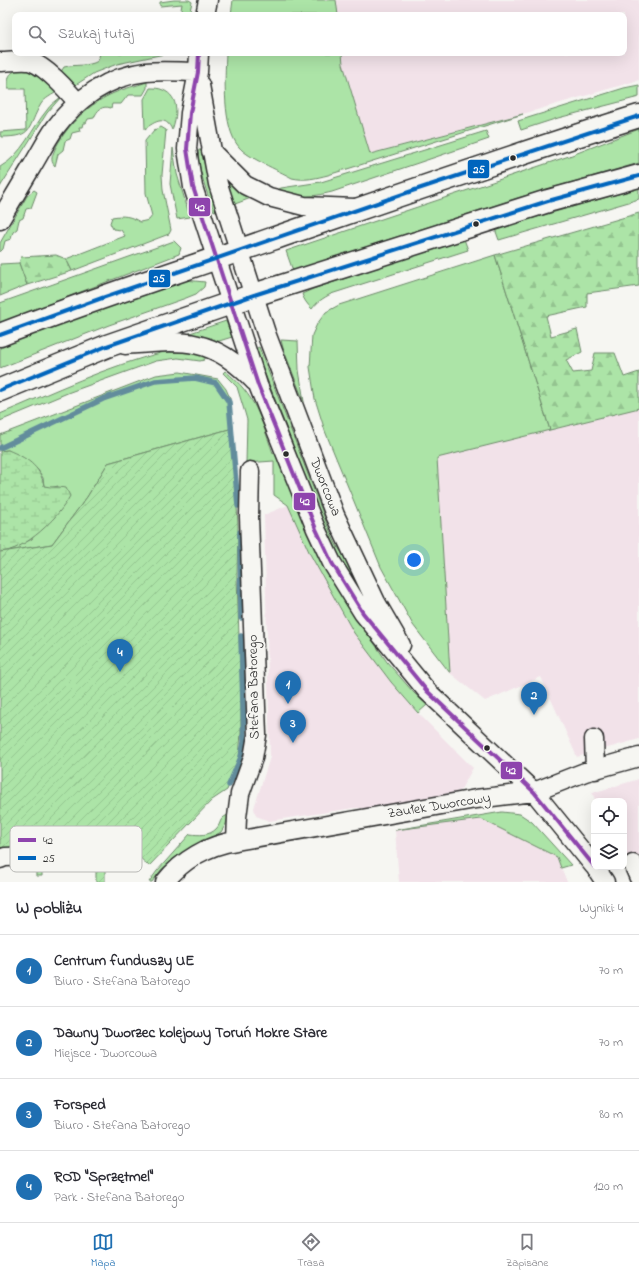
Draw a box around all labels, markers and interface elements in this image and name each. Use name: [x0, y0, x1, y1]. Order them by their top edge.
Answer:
search box: [12, 12, 627, 56]
icon: search: [26, 23, 48, 45]
text: Szukaj tutaj: [58, 23, 134, 45]
unlabelled marker: [508, 153, 518, 163]
line badge: 25: [467, 159, 490, 179]
text: 25: [472, 162, 486, 178]
line badge: 42: [188, 197, 211, 217]
text: 42: [194, 200, 206, 216]
unlabelled marker: [471, 219, 481, 229]
line badge: 25: [148, 269, 171, 288]
text: 25: [152, 271, 166, 287]
unlabelled marker: [281, 449, 291, 459]
street label: Dworcowa: [303, 454, 346, 519]
line badge: 42: [293, 492, 316, 511]
text: 42: [299, 494, 311, 510]
your location: [404, 550, 424, 570]
street label: Stefana Batorego: [243, 634, 266, 740]
pin: 4: [107, 639, 133, 672]
pin: 1: [275, 671, 301, 704]
pin: 2: [521, 682, 547, 715]
pin: 3: [280, 710, 306, 743]
unlabelled marker: [482, 743, 492, 753]
line badge: 42: [500, 761, 523, 780]
text: 42: [505, 763, 517, 779]
street label: Zaułek Dworcowy: [386, 787, 492, 825]
map controls: [591, 798, 627, 870]
button: locate: [591, 798, 627, 834]
legend: [10, 826, 142, 872]
text: 42: [43, 833, 54, 849]
button: layers: [591, 834, 627, 870]
text: 25: [43, 851, 55, 867]
text: W pobliżu: [16, 896, 82, 921]
text: Wyniki: 4: [579, 899, 623, 918]
text: Centrum funduszy UE: [54, 950, 194, 972]
text: 1: [27, 961, 31, 980]
text: 70 m: [599, 961, 623, 980]
text: Biuro · Stefana Batorego: [54, 972, 190, 991]
text: Dawny Dworzec kolejowy Toruń Mokre Stare: [54, 1022, 327, 1044]
text: 2: [26, 1033, 32, 1052]
text: 70 m: [599, 1033, 623, 1052]
text: Miejsce · Dworcowa: [54, 1044, 157, 1063]
text: Forsped: [54, 1094, 106, 1116]
text: 3: [26, 1105, 32, 1124]
text: 80 m: [599, 1105, 623, 1124]
text: Biuro · Stefana Batorego: [54, 1116, 190, 1135]
text: ROD "Sprzętmel": [54, 1166, 153, 1188]
text: 4: [26, 1177, 32, 1196]
text: 120 m: [593, 1177, 623, 1196]
text: Park · Stefana Batorego: [54, 1188, 184, 1207]
tab: Mapa: [91, 1231, 115, 1271]
tab: Trasa: [297, 1231, 324, 1271]
tab: Zapisane: [506, 1231, 548, 1271]

